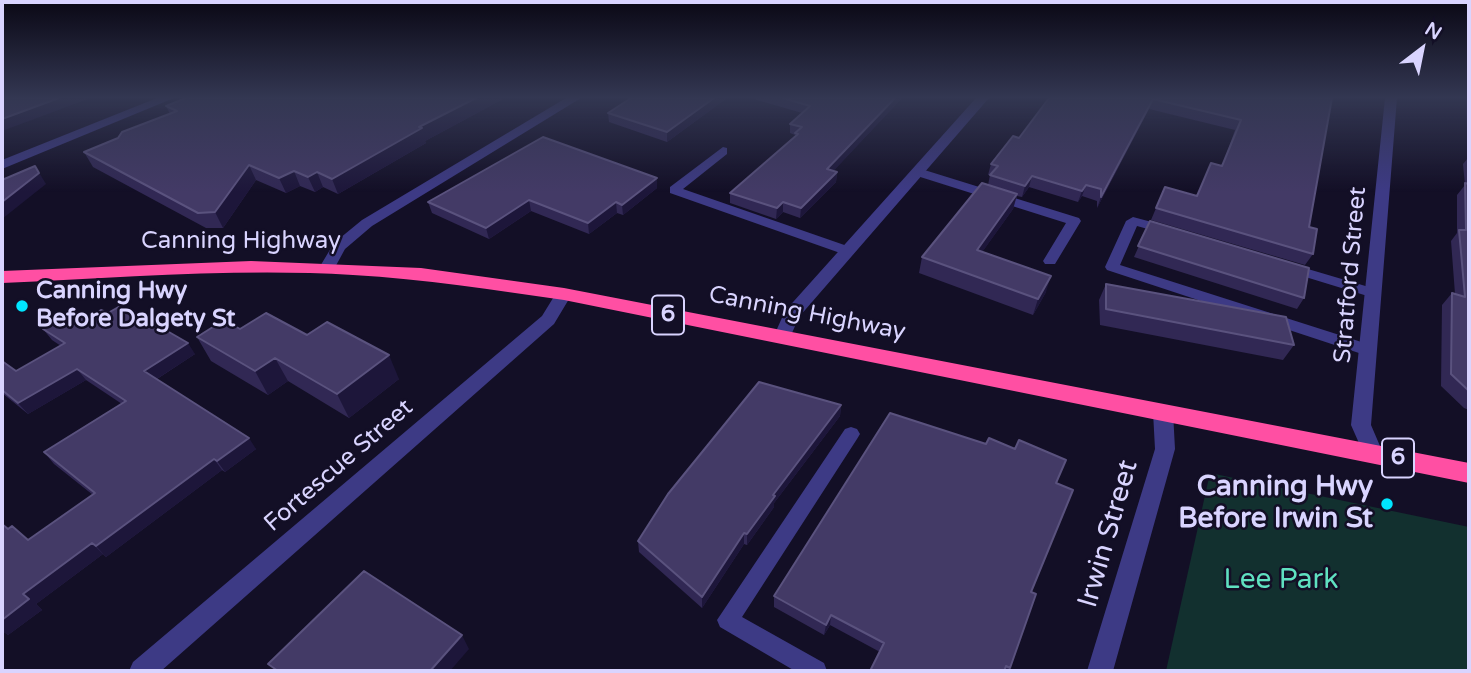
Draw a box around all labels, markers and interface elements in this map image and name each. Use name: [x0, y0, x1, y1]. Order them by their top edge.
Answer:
north arrow: [1387, 14, 1457, 84]
text: N: [1421, 18, 1445, 45]
street label: Stratford Street: [1329, 186, 1373, 364]
street label: Canning Highway: [141, 228, 341, 256]
place label: Canning Hwy Before Dalgety St: [36, 278, 235, 334]
street label: Canning Highway: [706, 281, 908, 347]
road number: 6: [652, 296, 684, 334]
marker: Canning Hwy Before Dalgety St: [14, 298, 30, 314]
street label: Fortescue Street: [259, 394, 419, 538]
road number: 6: [1382, 438, 1414, 478]
street label: Irwin Street: [1072, 456, 1146, 612]
place label: Canning Hwy Before Irwin St: [1178, 471, 1373, 537]
marker: Canning Hwy Before Irwin St: [1379, 496, 1395, 512]
park label: Lee Park: [1224, 564, 1338, 598]

